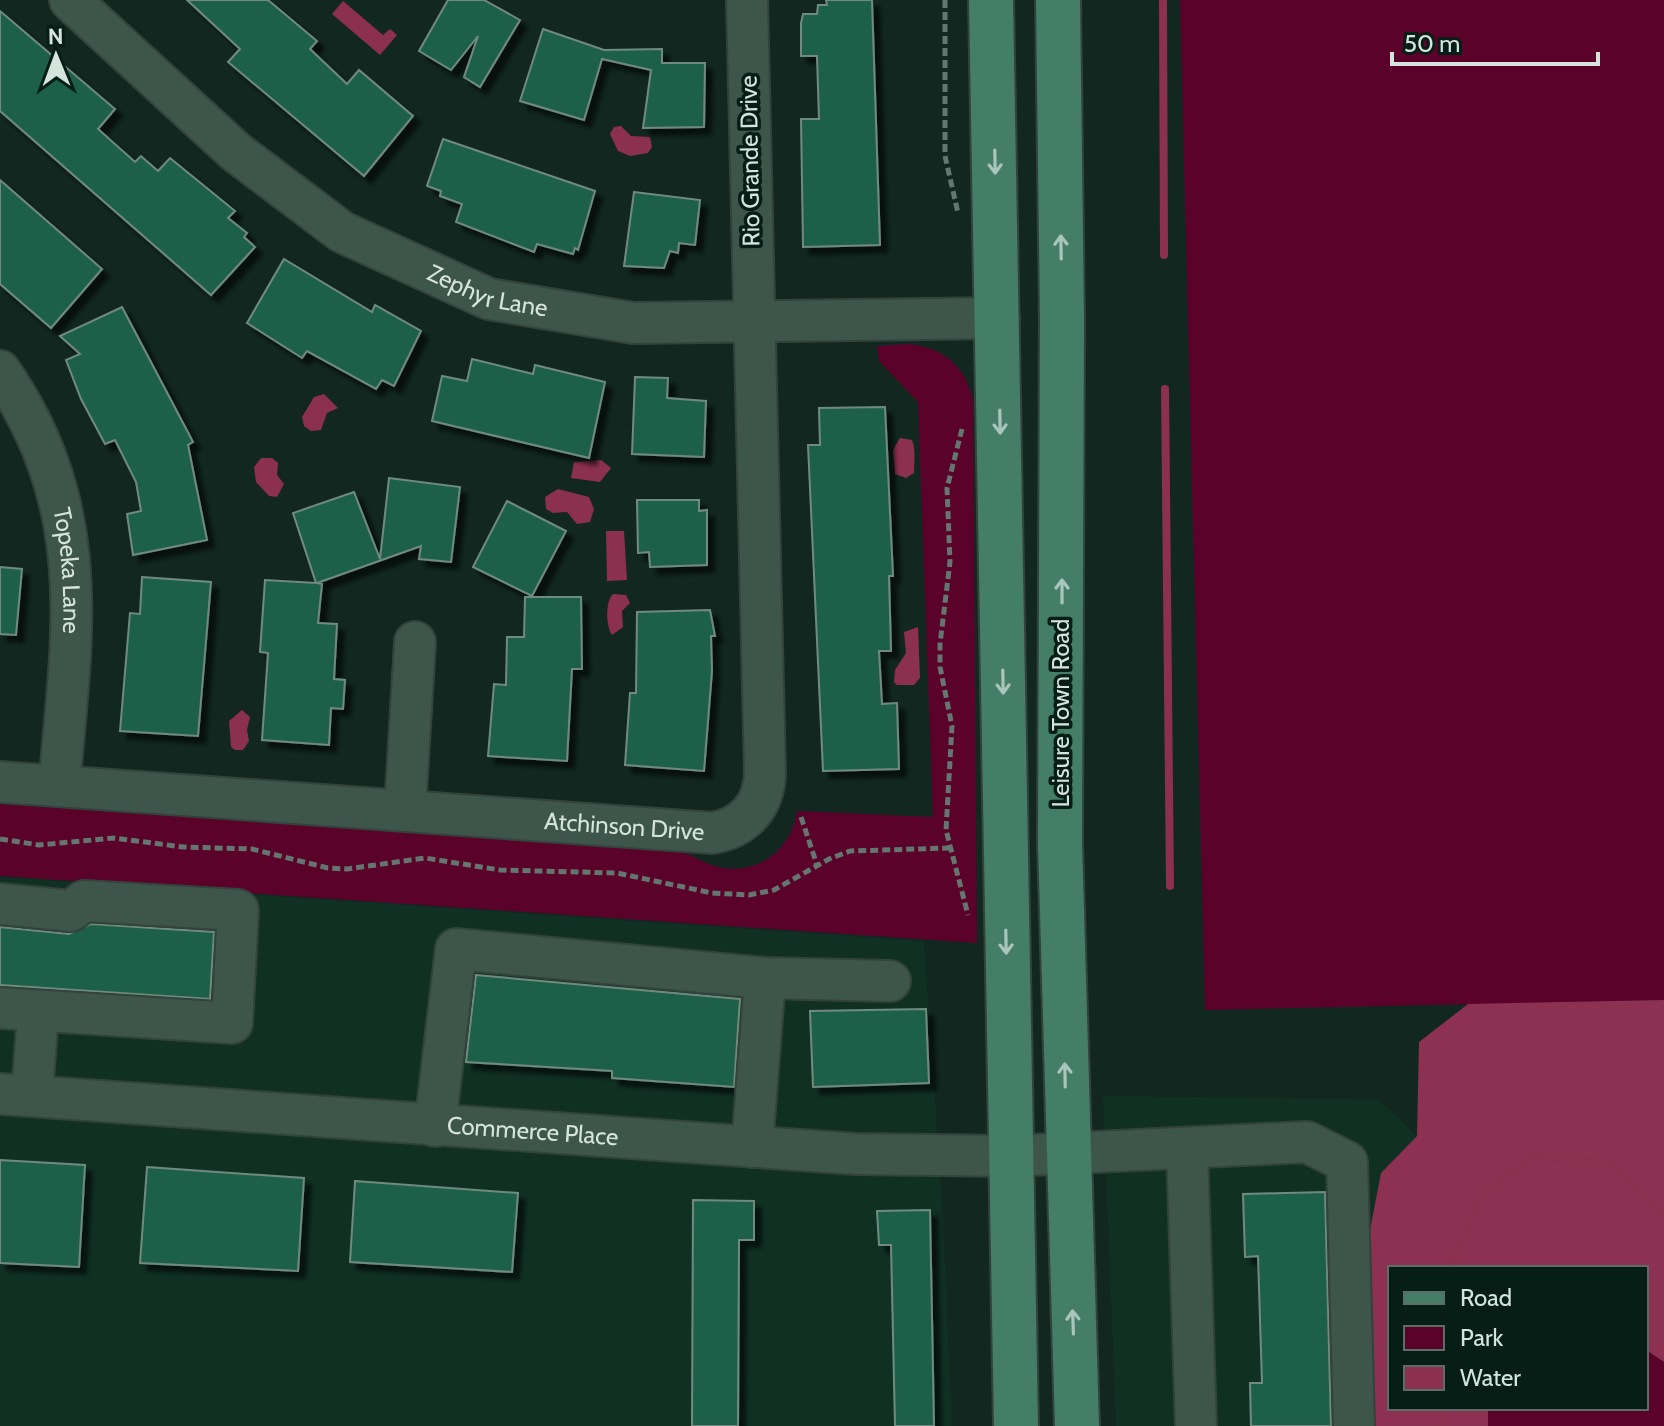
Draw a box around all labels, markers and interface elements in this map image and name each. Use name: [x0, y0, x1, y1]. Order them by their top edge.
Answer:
north arrow: [16, 16, 96, 96]
scale bar: [1392, 16, 1598, 66]
text: N: [48, 23, 64, 50]
text: 50 m: [1404, 29, 1460, 58]
street label: Rio Grande Drive: [734, 75, 765, 247]
one-way arrow: [988, 148, 1003, 175]
one-way arrow: [1054, 234, 1069, 261]
street label: Zephyr Lane: [423, 258, 550, 323]
one-way arrow: [992, 408, 1008, 435]
street label: Topeka Lane: [47, 505, 86, 634]
one-way arrow: [1054, 578, 1070, 605]
street label: Leisure Town Road: [1046, 619, 1075, 807]
one-way arrow: [995, 668, 1011, 695]
street label: Atchinson Drive: [543, 806, 705, 846]
one-way arrow: [999, 928, 1014, 955]
one-way arrow: [1057, 1062, 1073, 1089]
street label: Commerce Place: [446, 1110, 619, 1151]
legend: [1388, 1266, 1648, 1410]
text: Road: [1460, 1283, 1512, 1312]
one-way arrow: [1066, 1309, 1081, 1336]
text: Park: [1460, 1323, 1503, 1352]
text: Water: [1460, 1363, 1521, 1392]

